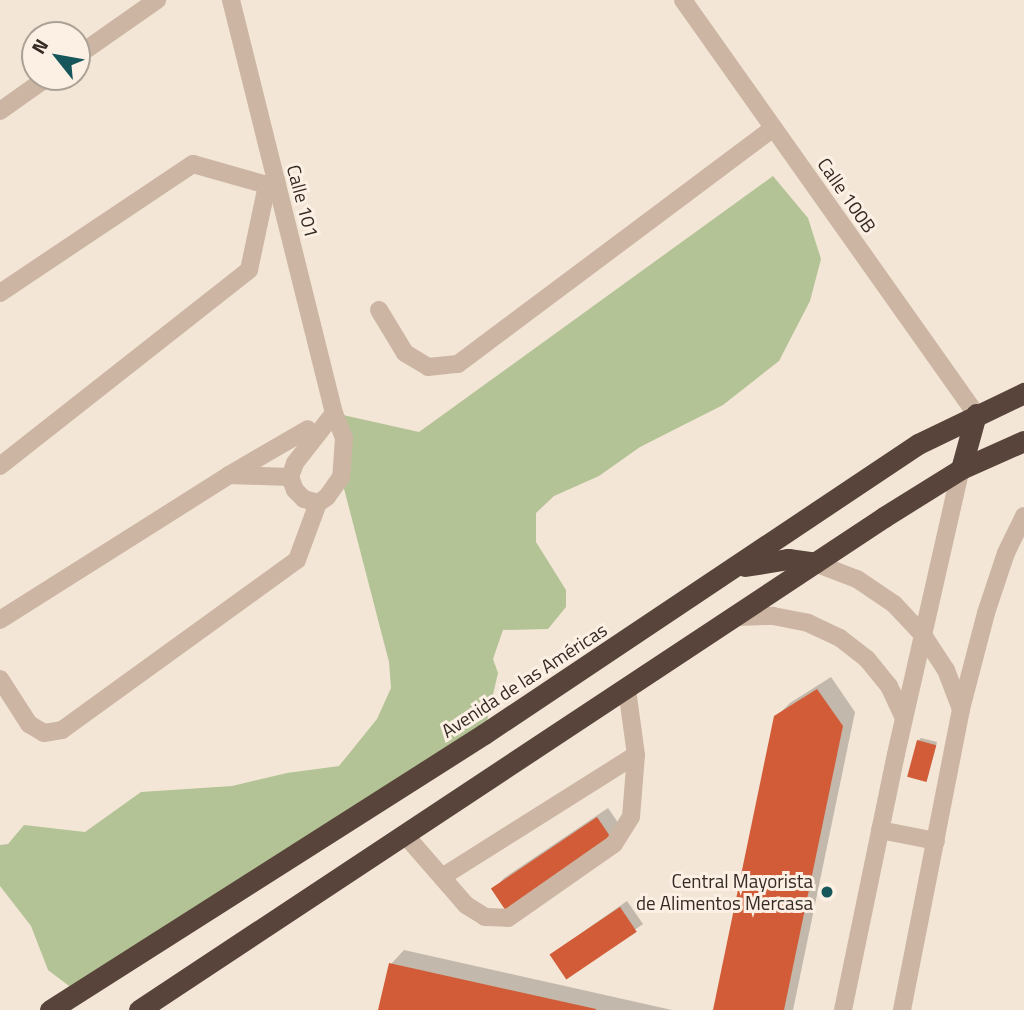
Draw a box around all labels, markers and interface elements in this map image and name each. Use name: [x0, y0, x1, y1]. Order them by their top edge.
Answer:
north arrow: [21, 21, 91, 91]
text: N: [23, 33, 55, 59]
street label: Calle 100B: [813, 153, 881, 237]
street label: Calle 101: [282, 162, 324, 240]
street label: Avenida de las Américas: [437, 618, 611, 742]
place label: Central Mayorista de Alimentos Mercasa: [636, 870, 813, 914]
marker: Central Mayorista de Alimentos Mercasa: [819, 884, 835, 900]

